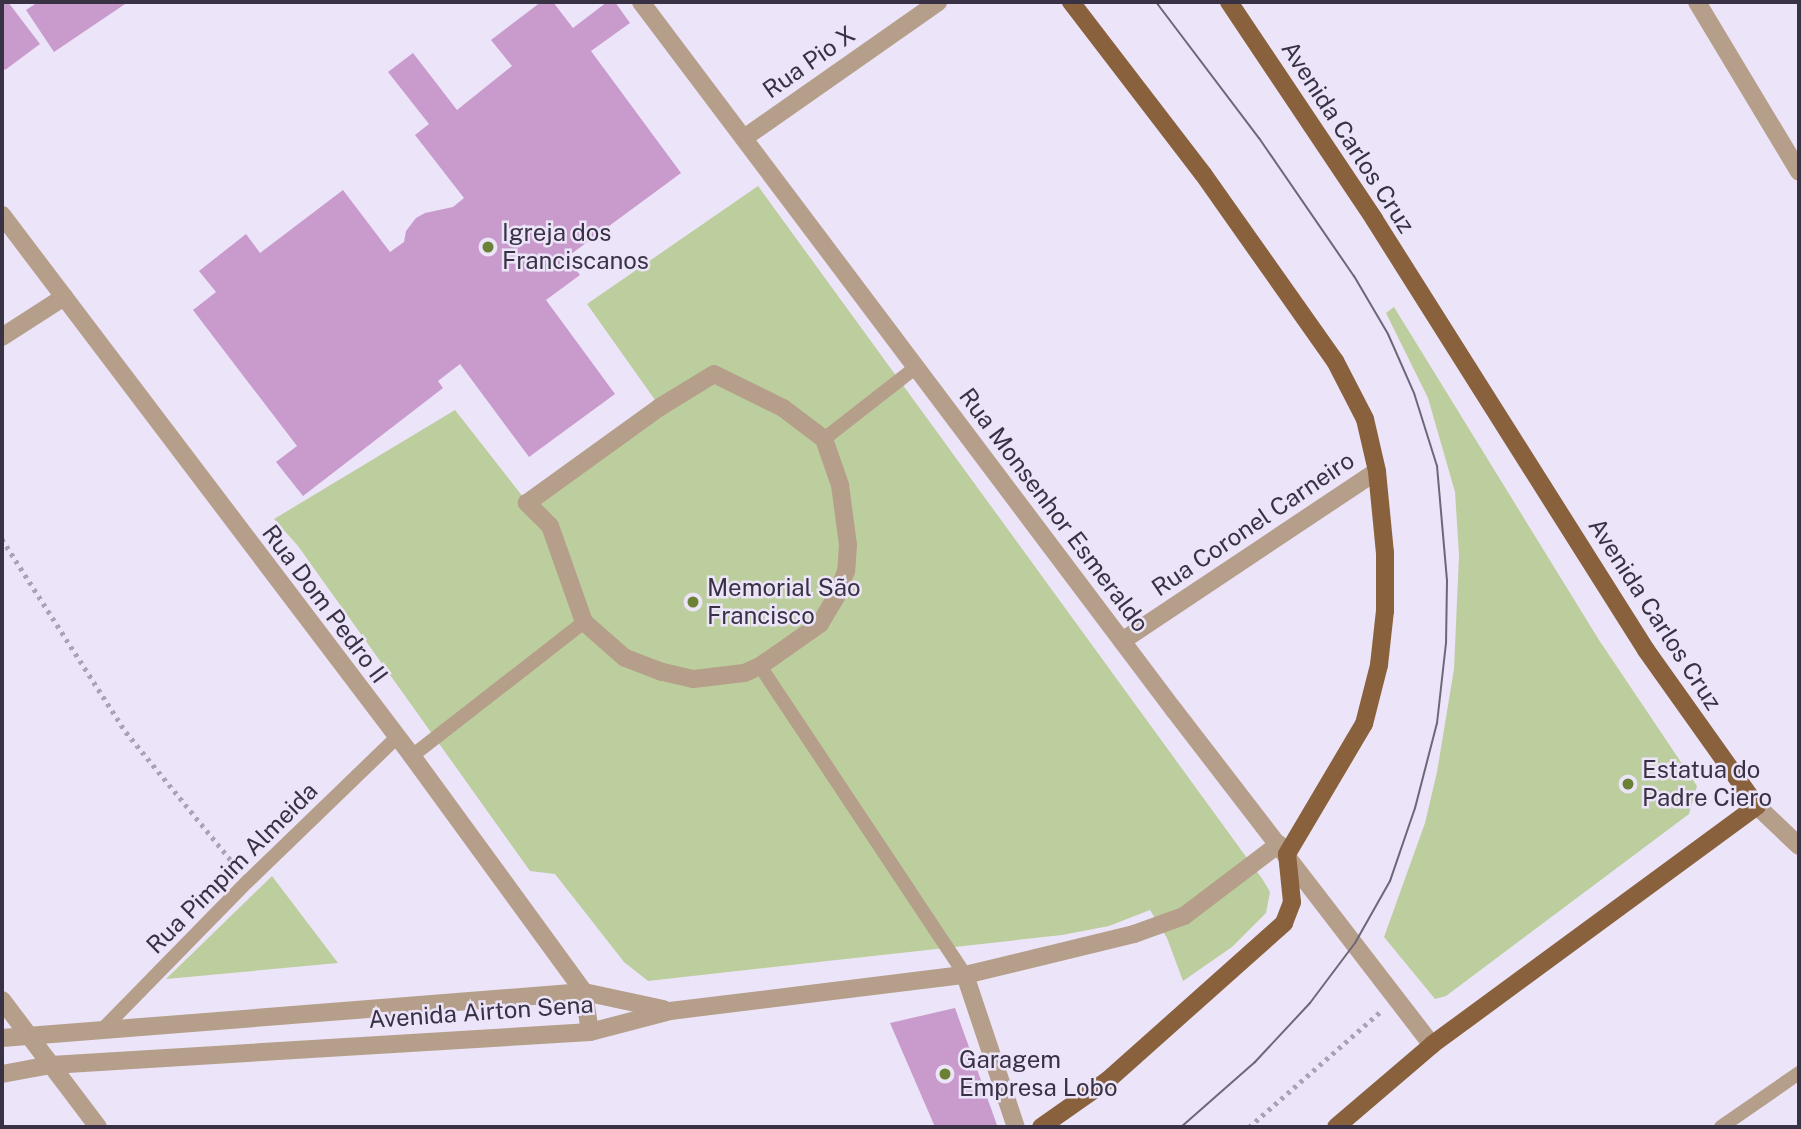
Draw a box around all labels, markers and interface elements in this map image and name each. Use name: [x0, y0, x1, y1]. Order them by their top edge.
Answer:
street label: Rua Pio X: [757, 20, 861, 104]
street label: Avenida Carlos Cruz: [1275, 36, 1421, 238]
place label: Igreja dos Franciscanos: [502, 219, 649, 275]
marker: Igreja dos Franciscanos: [480, 239, 496, 255]
street label: Rua Monsenhor Esmeraldo: [953, 382, 1155, 638]
street label: Rua Coronel Carneiro: [1146, 446, 1360, 602]
street label: Avenida Carlos Cruz: [1582, 513, 1728, 715]
street label: Rua Dom Pedro II: [256, 519, 394, 689]
place label: Memorial São Francisco: [707, 574, 861, 630]
marker: Memorial São Francisco: [685, 594, 701, 610]
place label: Estatua do Padre Ciero: [1642, 756, 1772, 812]
street label: Rua Pimpim Almeida: [140, 776, 324, 960]
marker: Estatua do Padre Ciero: [1620, 776, 1636, 792]
street label: Avenida Airton Sena: [368, 990, 594, 1034]
place label: Garagem Empresa Lobo: [959, 1046, 1117, 1102]
marker: Garagem Empresa Lobo: [937, 1066, 953, 1082]

